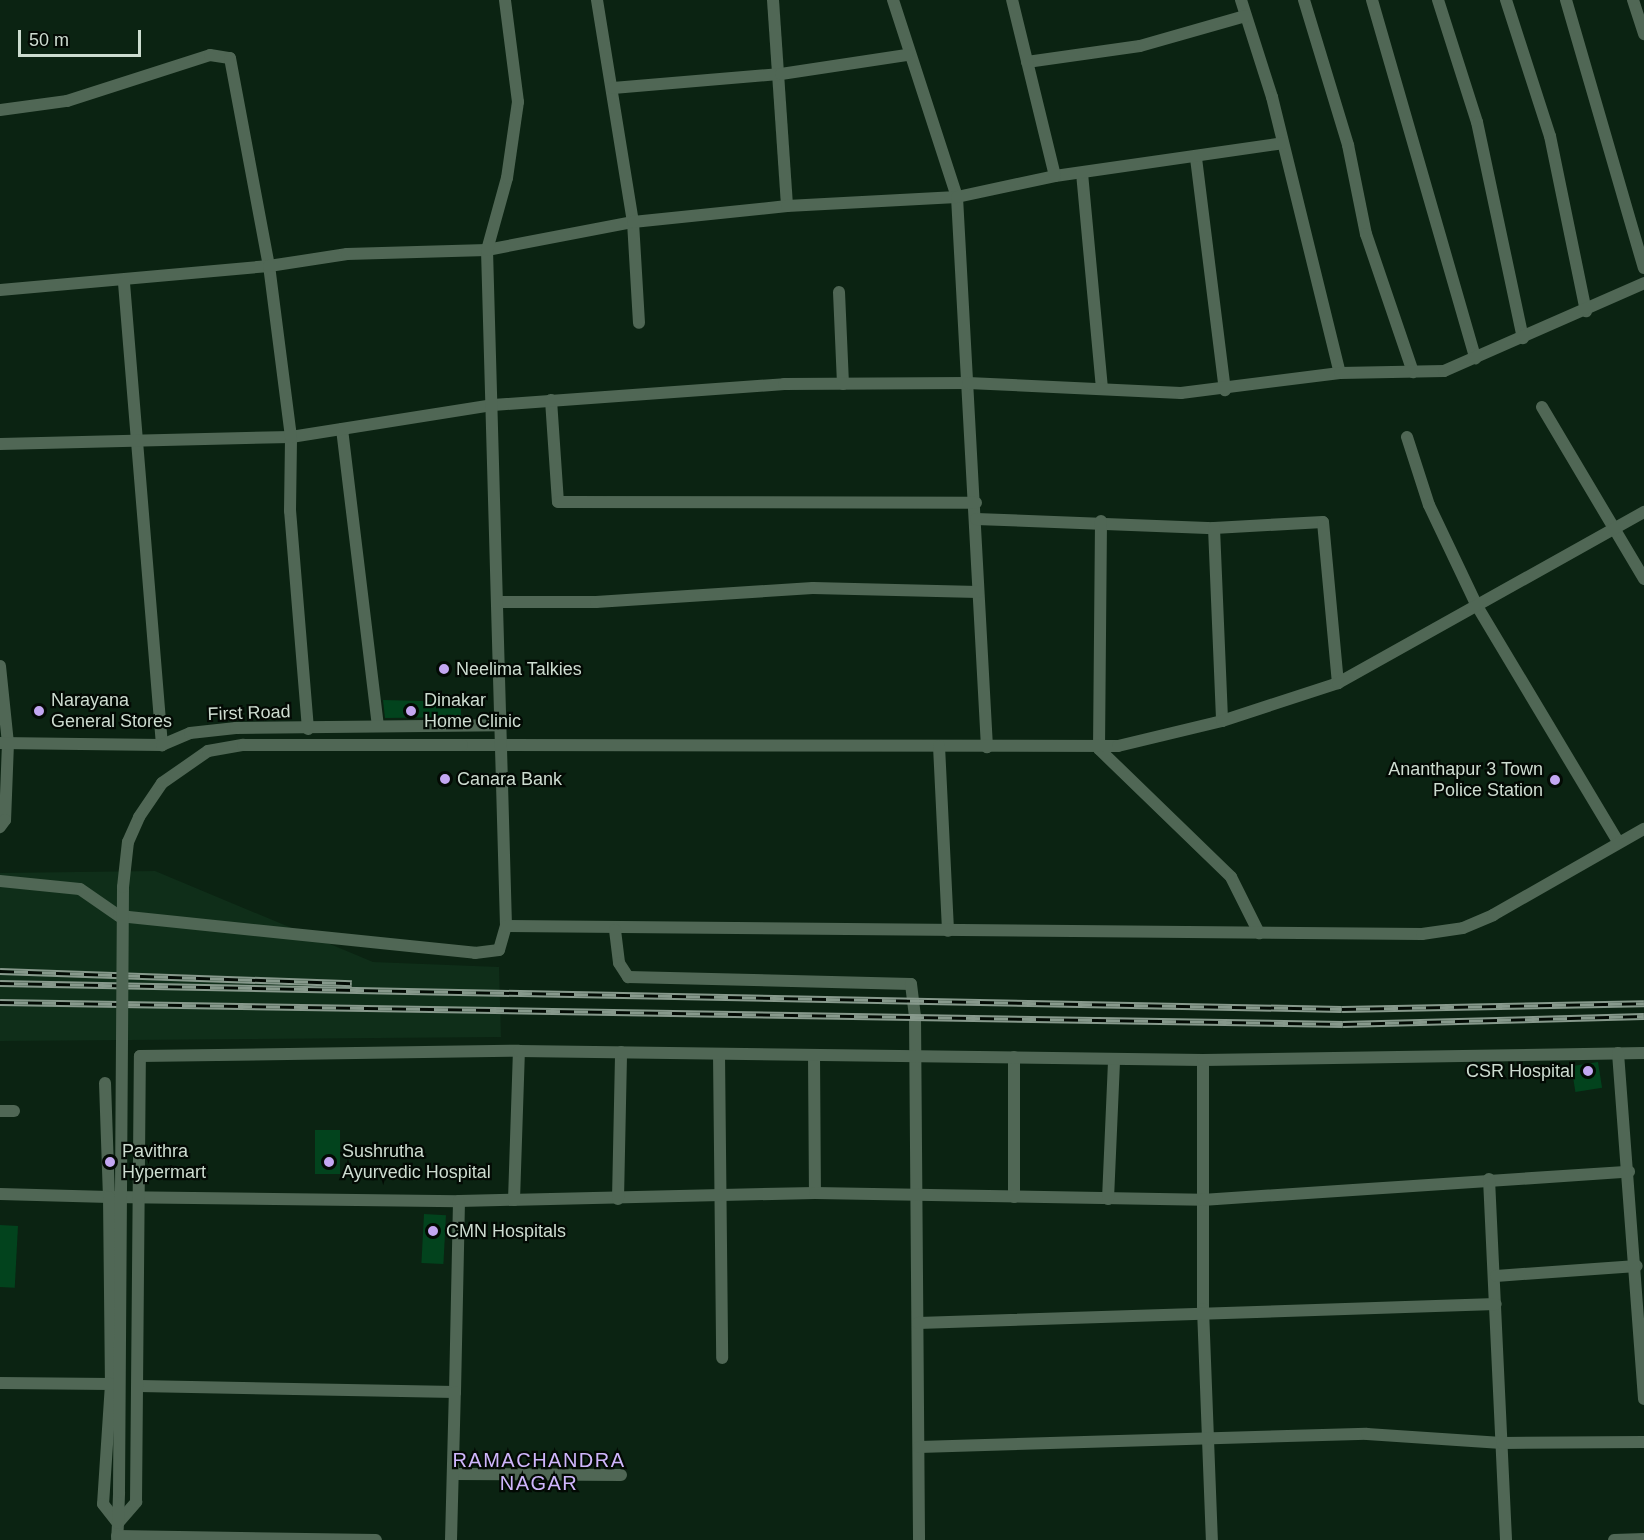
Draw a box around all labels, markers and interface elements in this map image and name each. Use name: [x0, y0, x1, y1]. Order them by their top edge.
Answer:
scale bar: [21, 18, 144, 56]
text: 50 m: [29, 30, 69, 50]
place label: Neelima Talkies: [456, 658, 582, 680]
marker: Neelima Talkies: [437, 662, 451, 676]
place label: Narayana General Stores: [51, 690, 172, 732]
place label: Dinakar Home Clinic: [424, 690, 521, 732]
street label: First Road: [207, 701, 291, 725]
marker: Dinakar Home Clinic: [402, 702, 420, 720]
marker: Narayana General Stores: [32, 704, 46, 718]
place label: Ananthapur 3 Town Police Station: [1388, 759, 1543, 802]
place label: Canara Bank: [457, 768, 562, 790]
marker: Canara Bank: [438, 772, 452, 786]
marker: Ananthapur 3 Town Police Station: [1548, 773, 1562, 787]
place label: CSR Hospital: [1466, 1060, 1574, 1082]
marker: CSR Hospital: [1579, 1062, 1597, 1080]
place label: Pavithra Hypermart: [122, 1141, 206, 1184]
place label: Sushrutha Ayurvedic Hospital: [342, 1141, 491, 1184]
marker: Sushrutha Ayurvedic Hospital: [320, 1153, 338, 1171]
marker: Pavithra Hypermart: [103, 1155, 117, 1169]
place label: CMN Hospitals: [446, 1220, 566, 1242]
marker: CMN Hospitals: [424, 1222, 442, 1240]
district label: RAMACHANDRA NAGAR: [452, 1448, 626, 1495]

